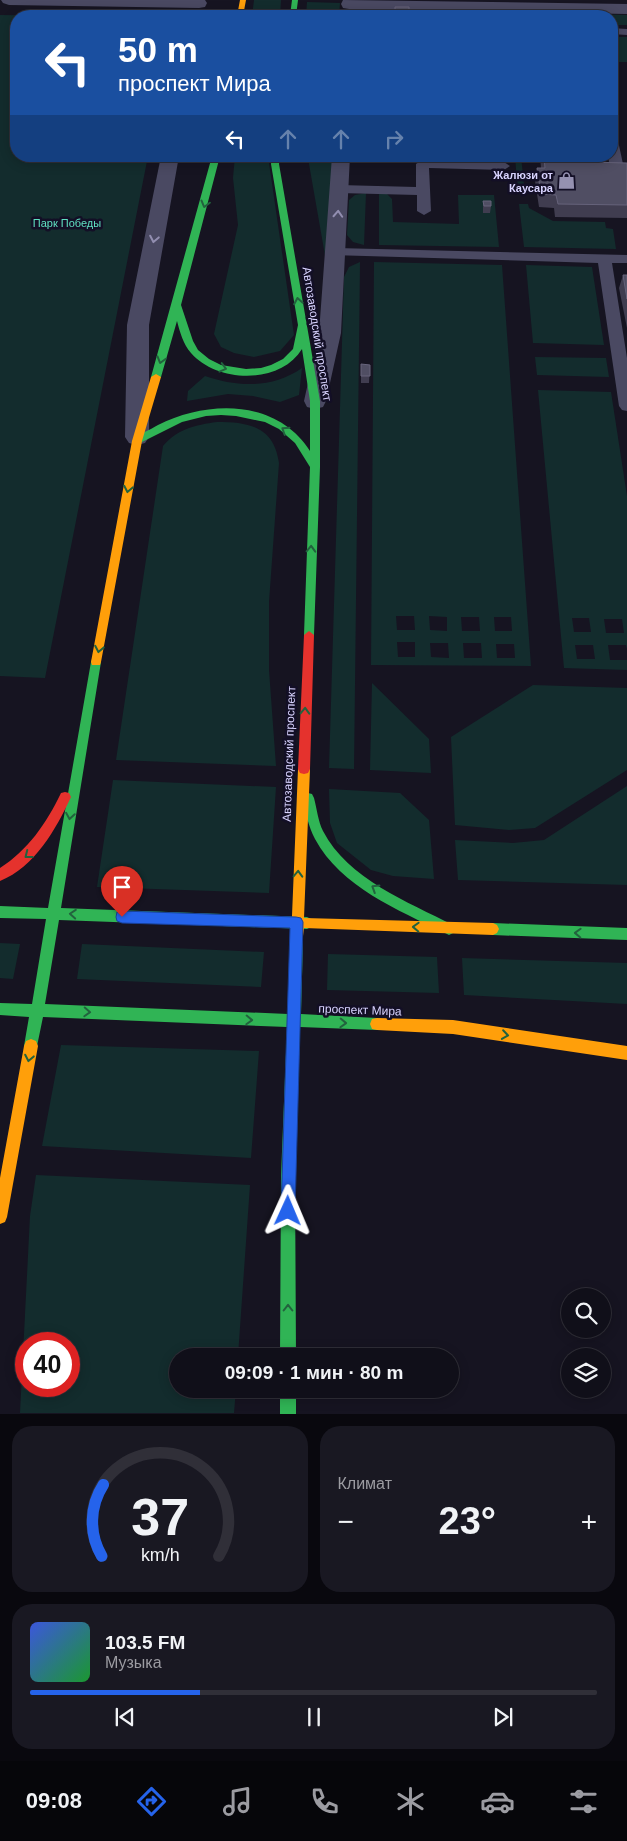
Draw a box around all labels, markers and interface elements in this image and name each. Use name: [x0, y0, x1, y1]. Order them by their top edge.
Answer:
icon: left: [35, 30, 100, 95]
text: 50 m: [118, 30, 198, 69]
text: проспект Мира: [118, 71, 271, 96]
icon: left: [221, 125, 249, 153]
icon: ahead: [274, 125, 302, 153]
icon: ahead: [327, 125, 355, 153]
icon: right: [380, 125, 408, 153]
place label: Жалюзи от Каусара: [492, 169, 554, 194]
shop icon: Жалюзи от Каусара: [557, 171, 577, 191]
one-way arrow: [200, 199, 210, 207]
one-way arrow: [332, 210, 343, 218]
park label: Парк Победы: [33, 217, 101, 229]
one-way arrow: [150, 234, 160, 243]
street label: Автозаводский проспект: [299, 266, 335, 403]
one-way arrow: [294, 297, 304, 306]
one-way arrow: [157, 356, 167, 364]
one-way arrow: [219, 362, 228, 373]
one-way arrow: [282, 426, 291, 436]
one-way arrow: [124, 485, 134, 494]
one-way arrow: [306, 545, 317, 553]
one-way arrow: [94, 645, 104, 654]
street label: Автозаводский проспект: [280, 685, 298, 822]
one-way arrow: [299, 707, 310, 715]
one-way arrow: [66, 812, 76, 820]
one-way arrow: [25, 849, 34, 857]
pin: [101, 866, 143, 917]
one-way arrow: [293, 870, 304, 878]
icon: arrive: [108, 873, 136, 901]
one-way arrow: [372, 885, 381, 894]
one-way arrow: [69, 909, 77, 920]
one-way arrow: [412, 922, 420, 933]
one-way arrow: [574, 927, 582, 938]
street label: проспект Мира: [318, 1002, 402, 1018]
one-way arrow: [83, 1007, 91, 1018]
one-way arrow: [246, 1015, 254, 1025]
one-way arrow: [340, 1018, 348, 1028]
one-way arrow: [502, 1029, 510, 1040]
one-way arrow: [25, 1053, 35, 1062]
position arrow: [261, 1184, 313, 1236]
map controls: [561, 1288, 611, 1398]
button: search: [561, 1288, 611, 1338]
one-way arrow: [283, 1303, 293, 1311]
speed limit sign: 40: [15, 1332, 80, 1397]
button: layers: [561, 1348, 611, 1398]
text: 09:09 · 1 мин · 80 m: [225, 1362, 403, 1383]
text: Климат: [338, 1475, 392, 1492]
text: 37: [131, 1488, 189, 1546]
text: 23°: [439, 1500, 496, 1542]
text: −: [338, 1506, 354, 1537]
text: +: [581, 1506, 597, 1537]
text: km/h: [140, 1545, 179, 1565]
text: 103.5 FM: [105, 1632, 185, 1653]
text: Музыка: [105, 1654, 162, 1671]
icon: previous: [111, 1703, 139, 1731]
icon: pause: [300, 1703, 328, 1731]
icon: next: [489, 1703, 517, 1731]
icon: directions: [134, 1784, 169, 1819]
icon: music: [220, 1784, 255, 1819]
icon: phone: [307, 1784, 342, 1819]
icon: climate: [393, 1784, 428, 1819]
icon: car: [480, 1784, 515, 1819]
icon: filters: [566, 1784, 601, 1819]
text: 09:08: [26, 1788, 82, 1813]

